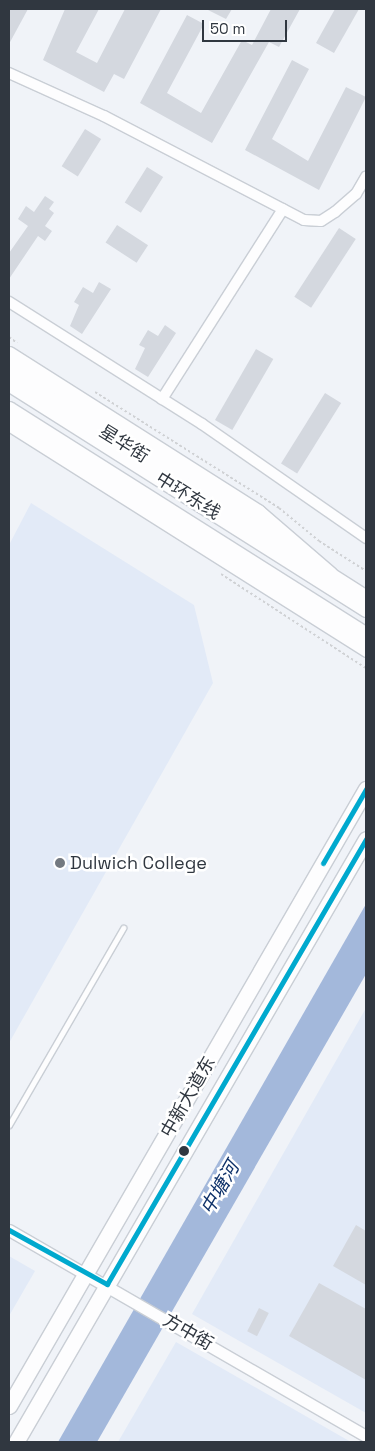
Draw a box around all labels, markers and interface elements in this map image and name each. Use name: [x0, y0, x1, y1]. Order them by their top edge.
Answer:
scale bar: [205, 10, 290, 42]
text: 50 m: [210, 19, 245, 38]
street label: 星华街: [95, 421, 153, 467]
street label: 中环东线: [152, 468, 224, 524]
place label: Dulwich College: [70, 852, 207, 874]
marker: Dulwich College: [54, 857, 66, 869]
street label: 中新大道东: [156, 1053, 220, 1141]
unlabelled marker: [179, 1146, 189, 1156]
water label: 中塘河: [196, 1158, 244, 1218]
street label: 方中街: [159, 1309, 217, 1355]

